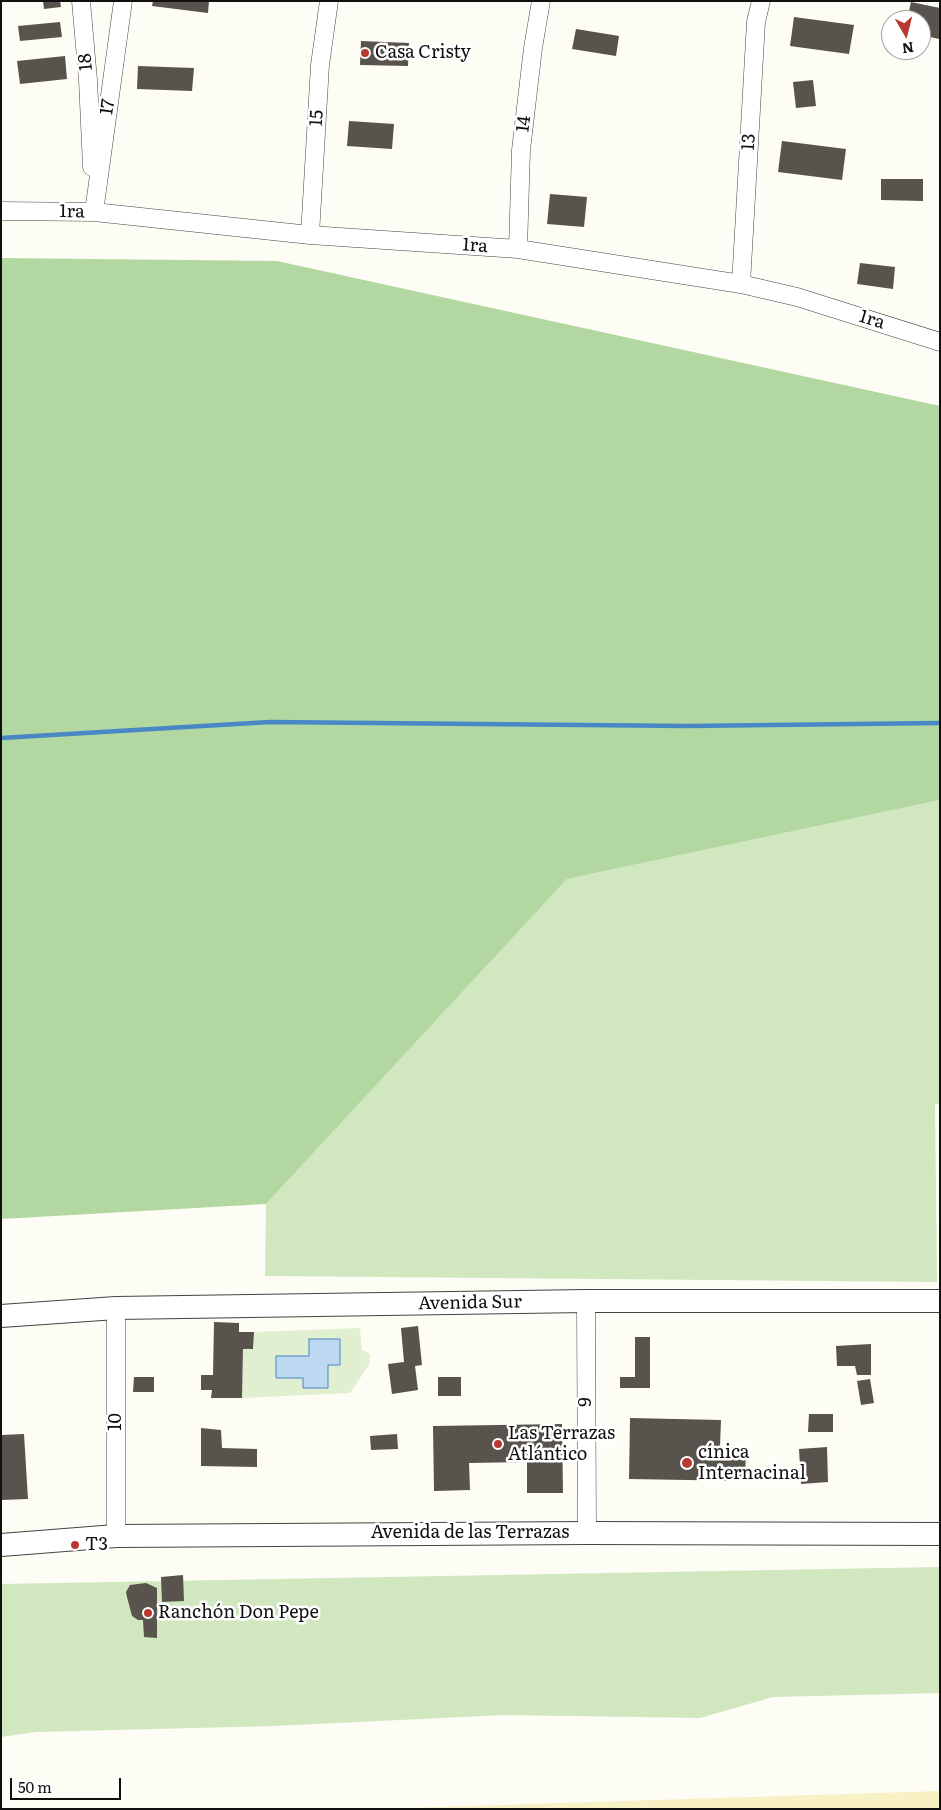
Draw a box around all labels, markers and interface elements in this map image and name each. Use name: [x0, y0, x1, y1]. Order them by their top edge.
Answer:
north arrow: [881, 10, 931, 60]
text: N: [901, 38, 915, 60]
place label: Casa Cristy: [375, 42, 471, 64]
marker: Casa Cristy: [359, 47, 371, 59]
street label: 18: [74, 52, 98, 72]
street label: 17: [96, 98, 120, 116]
street label: 15: [306, 109, 328, 127]
street label: 14: [512, 114, 536, 134]
street label: 13: [738, 133, 760, 151]
street label: 1ra: [59, 201, 85, 223]
street label: 1ra: [462, 234, 488, 258]
street label: 1ra: [857, 306, 887, 334]
street label: Avenida Sur: [418, 1291, 522, 1315]
street label: 9: [575, 1397, 597, 1407]
street label: 10: [105, 1413, 127, 1431]
place label: Las Terrazas Atlántico: [508, 1423, 615, 1466]
marker: Las Terrazas Atlántico: [492, 1438, 504, 1450]
place label: cínica Internacinal: [698, 1442, 806, 1485]
marker: cínica Internacinal: [680, 1456, 694, 1470]
street label: Avenida de las Terrazas: [371, 1522, 569, 1544]
place label: T3: [85, 1534, 108, 1556]
marker: T3: [69, 1539, 81, 1551]
place label: Ranchón Don Pepe: [158, 1602, 319, 1624]
marker: Ranchón Don Pepe: [142, 1607, 154, 1619]
scale bar: [12, 1768, 124, 1800]
text: 50 m: [18, 1775, 52, 1798]

